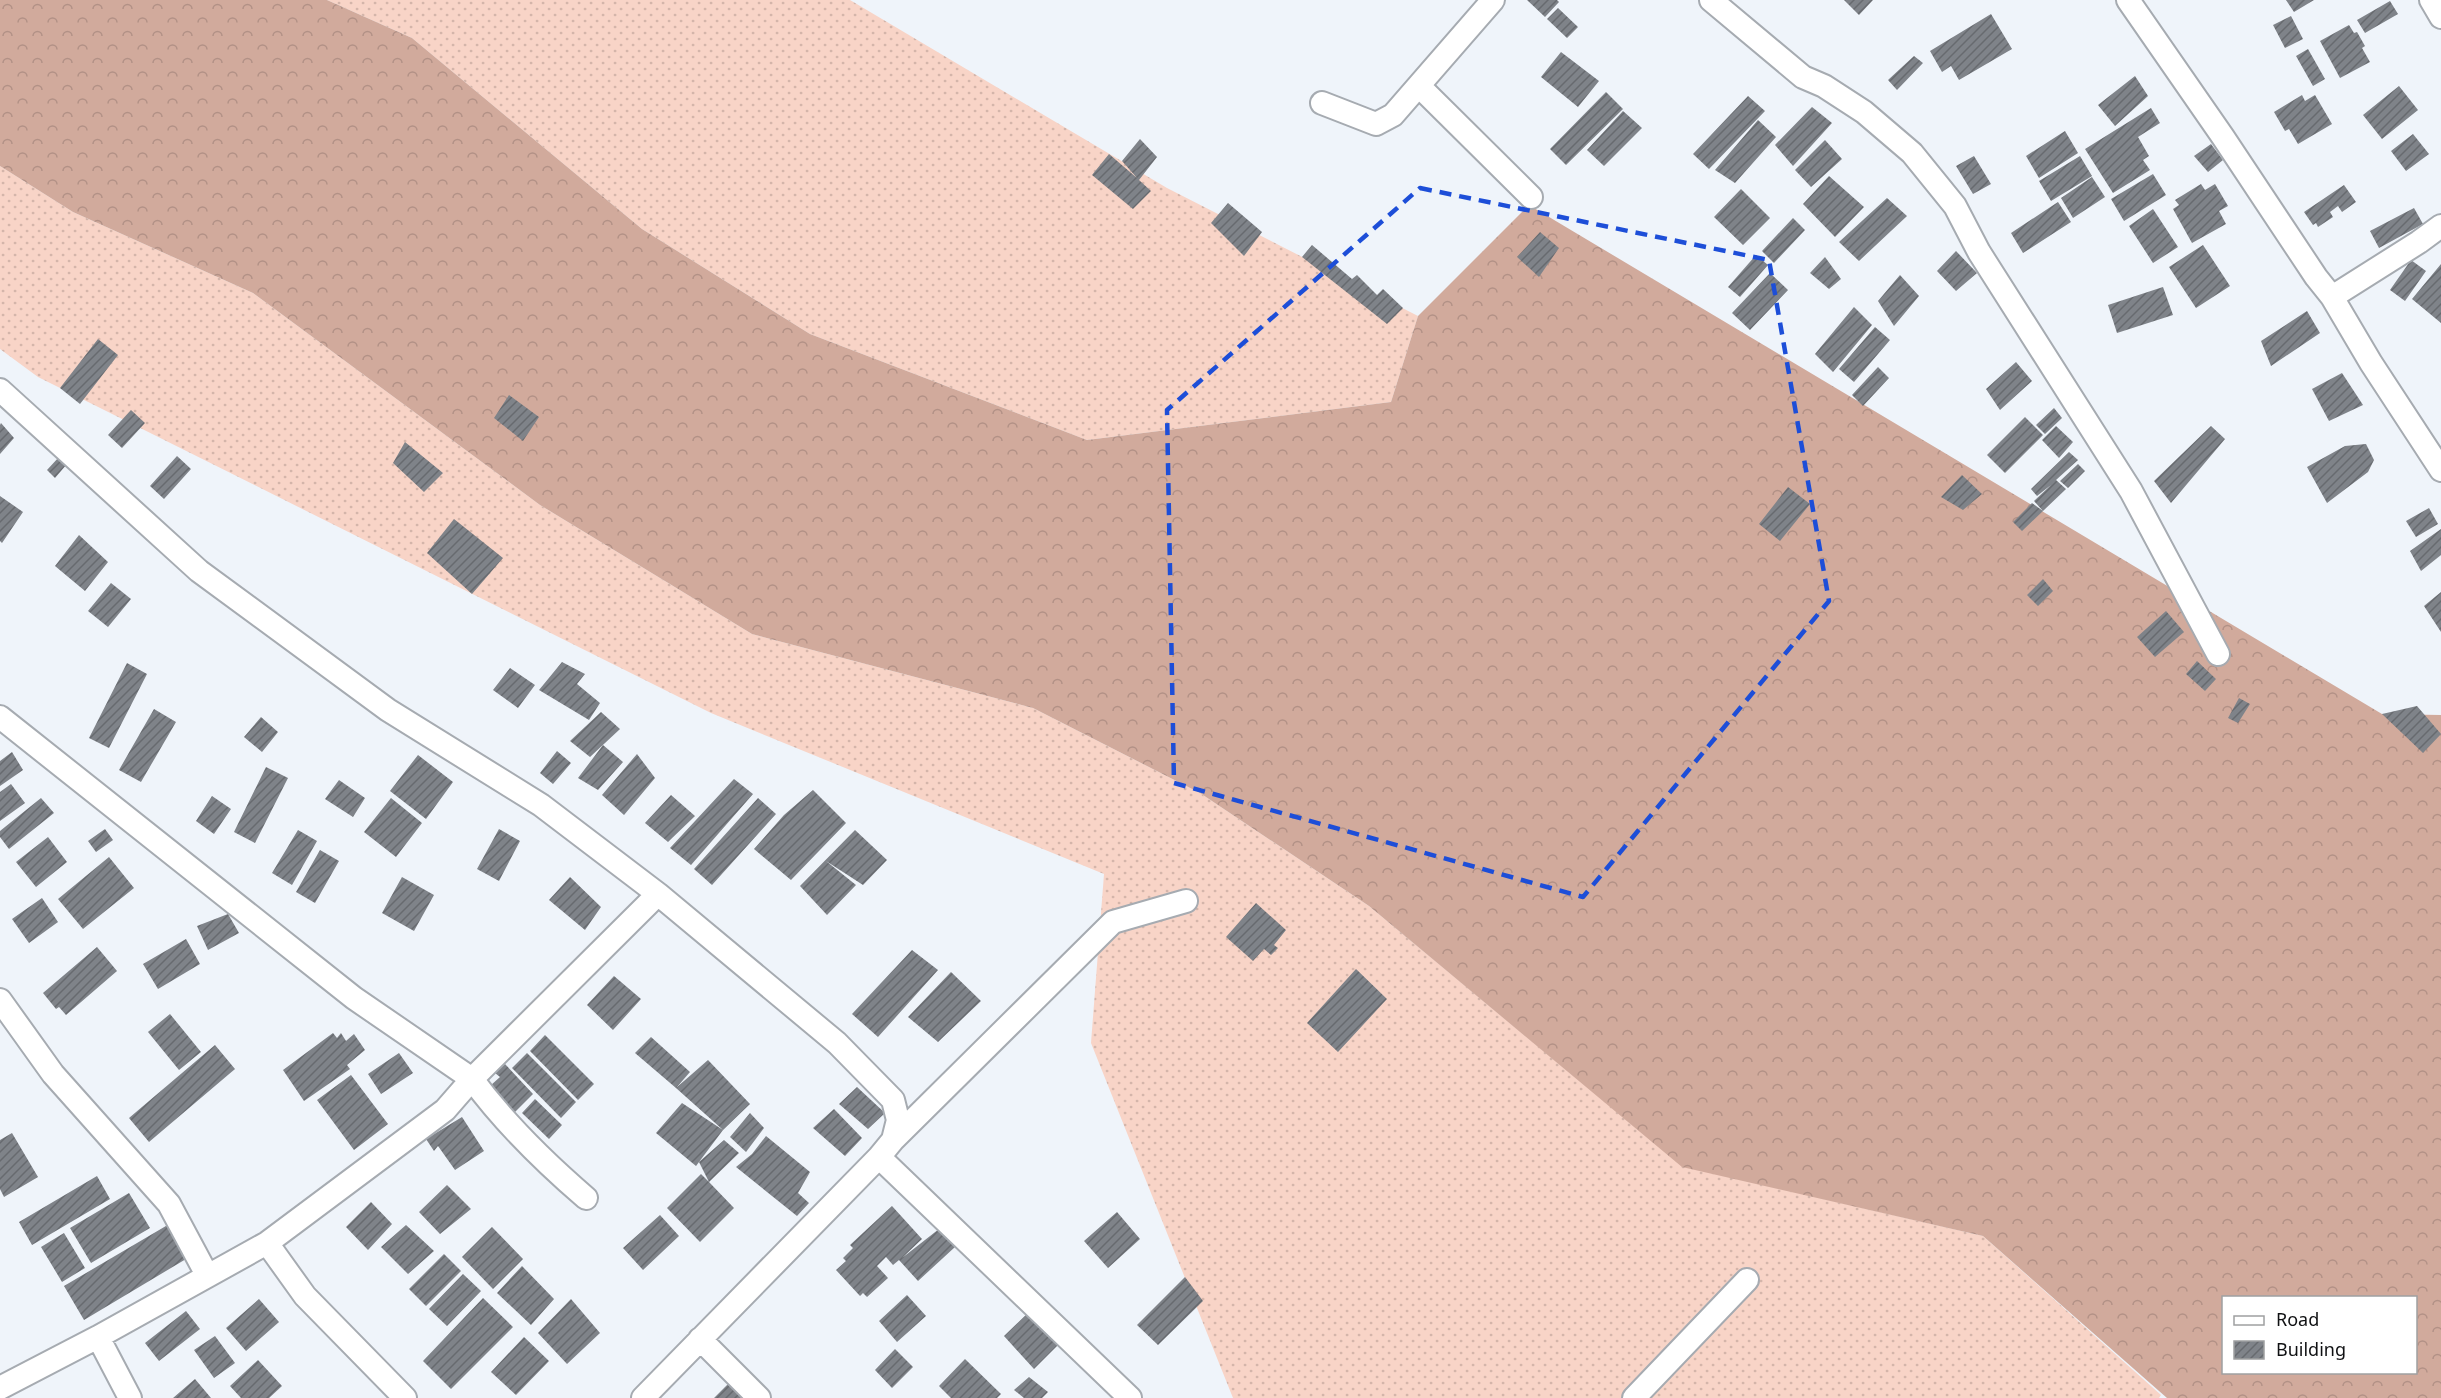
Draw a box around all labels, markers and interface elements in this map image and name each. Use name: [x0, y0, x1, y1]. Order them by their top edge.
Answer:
legend: [2222, 1296, 2417, 1374]
text: Road: [2276, 1307, 2319, 1331]
text: Building: [2276, 1337, 2346, 1361]

